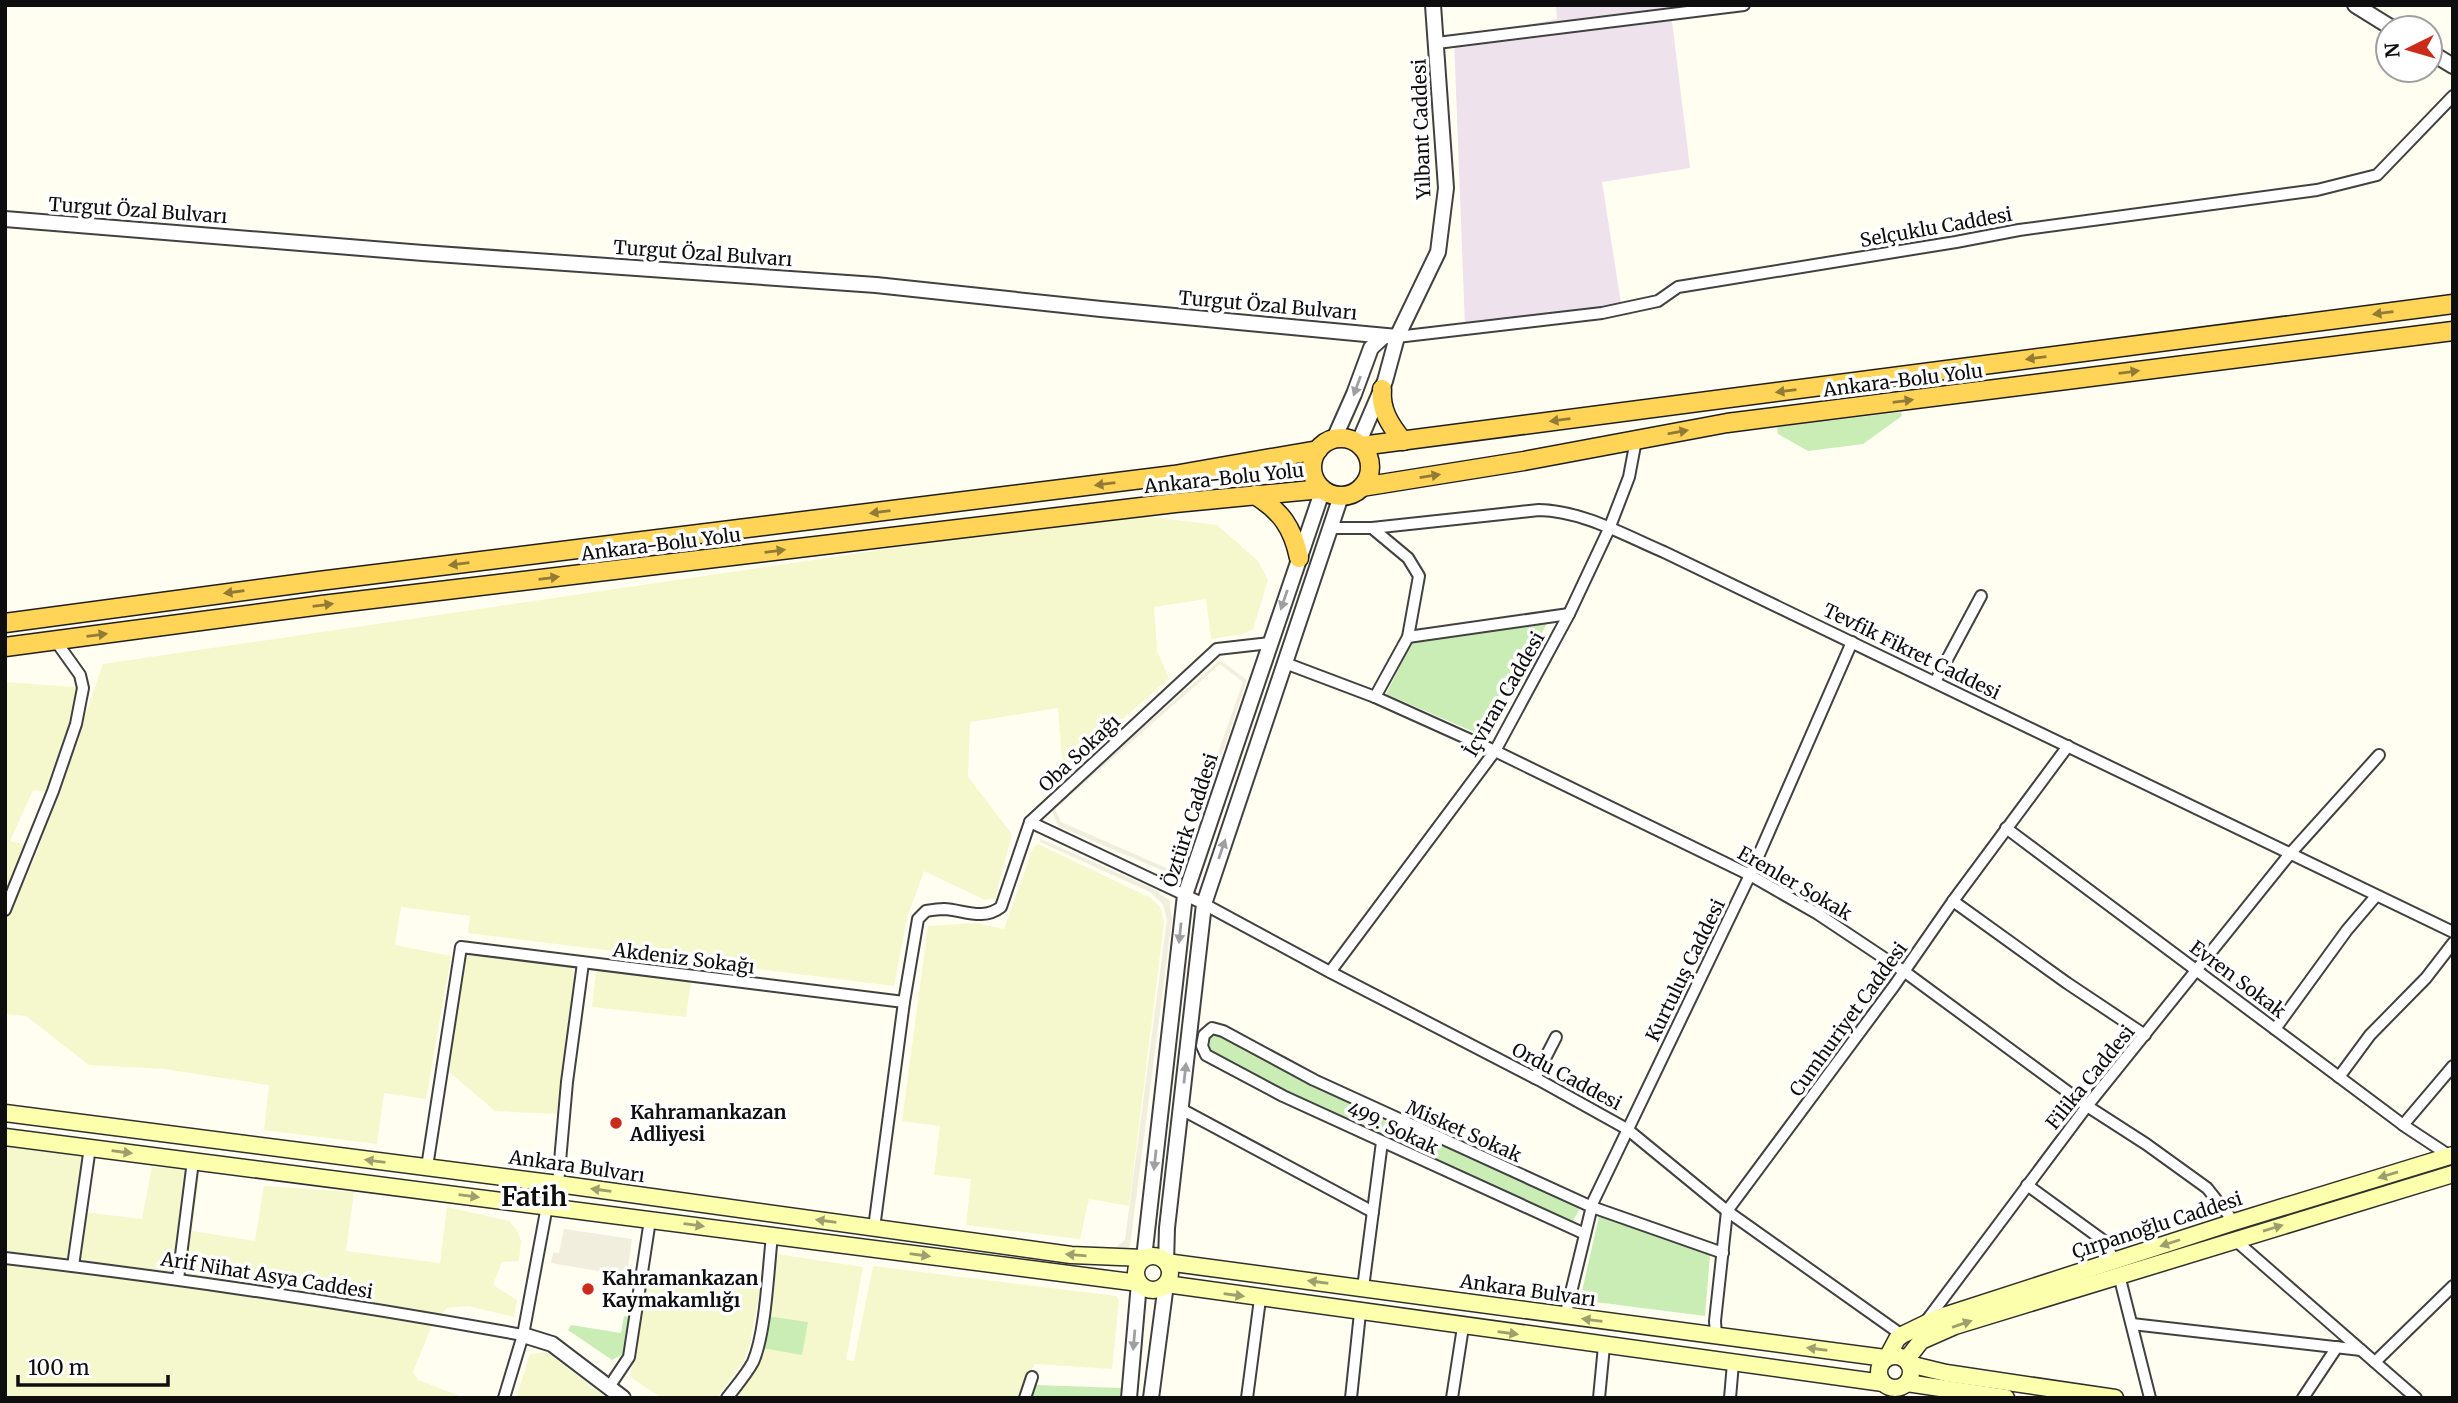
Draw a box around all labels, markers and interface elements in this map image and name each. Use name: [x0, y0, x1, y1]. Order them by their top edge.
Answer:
north arrow: [2374, 14, 2444, 84]
text: N: [2379, 42, 2405, 59]
street label: Yılbant Caddesi: [1407, 58, 1435, 201]
street label: Turgut Özal Bulvarı: [48, 192, 228, 228]
street label: Selçuklu Caddesi: [1858, 202, 2014, 252]
street label: Turgut Özal Bulvarı: [613, 235, 793, 271]
street label: Turgut Özal Bulvarı: [1178, 285, 1358, 325]
one-way arrow: [2372, 307, 2394, 318]
one-way arrow: [2025, 353, 2047, 364]
street label: Ankara-Bolu Yolu: [1821, 358, 1984, 402]
one-way arrow: [2118, 367, 2140, 378]
one-way arrow: [1351, 375, 1362, 396]
one-way arrow: [1775, 385, 1797, 396]
one-way arrow: [1892, 396, 1914, 407]
one-way arrow: [1549, 415, 1571, 426]
one-way arrow: [1667, 427, 1689, 438]
street label: Ankara-Bolu Yolu: [1142, 458, 1305, 498]
one-way arrow: [1419, 470, 1441, 481]
one-way arrow: [1094, 478, 1116, 489]
one-way arrow: [868, 506, 890, 517]
street label: Ankara-Bolu Yolu: [579, 522, 742, 566]
one-way arrow: [764, 546, 786, 557]
one-way arrow: [448, 558, 470, 569]
one-way arrow: [538, 573, 560, 584]
one-way arrow: [222, 587, 244, 598]
one-way arrow: [1278, 590, 1289, 611]
street label: Tevfik Fikret Caddesi: [1819, 598, 2005, 704]
one-way arrow: [312, 600, 334, 611]
street label: İçviran Caddesi: [1459, 627, 1549, 761]
one-way arrow: [86, 629, 108, 640]
street label: Oba Sokağı: [1033, 709, 1125, 797]
street label: Öztürk Caddesi: [1157, 750, 1223, 890]
one-way arrow: [1217, 839, 1228, 860]
street label: Erenler Sokak: [1734, 841, 1856, 925]
street label: Kurtuluş Caddesi: [1640, 895, 1730, 1045]
one-way arrow: [1175, 923, 1186, 945]
street label: Evren Sokak: [2185, 935, 2291, 1023]
street label: Akdeniz Sokağı: [611, 937, 756, 979]
street label: Cumhuriyet Caddesi: [1784, 937, 1912, 1101]
street label: Filika Caddesi: [2041, 1020, 2139, 1134]
street label: Ordu Caddesi: [1508, 1037, 1626, 1115]
one-way arrow: [1179, 1061, 1190, 1083]
street label: Misket Sokak: [1402, 1095, 1526, 1167]
street label: 499. Sokak: [1344, 1096, 1442, 1160]
place label: Kahramankazan Adliyesi: [629, 1100, 786, 1146]
marker: Kahramankazan Adliyesi: [608, 1115, 624, 1131]
street label: Ankara Bulvarı: [506, 1144, 647, 1187]
one-way arrow: [111, 1146, 133, 1157]
one-way arrow: [1149, 1149, 1160, 1171]
one-way arrow: [364, 1155, 386, 1166]
one-way arrow: [2377, 1171, 2398, 1181]
district label: Fatih: [501, 1180, 567, 1213]
one-way arrow: [589, 1184, 611, 1195]
street label: Çırpanoğlu Caddesi: [2069, 1186, 2245, 1264]
one-way arrow: [458, 1191, 480, 1202]
one-way arrow: [815, 1216, 837, 1227]
one-way arrow: [684, 1220, 706, 1231]
one-way arrow: [2262, 1223, 2283, 1233]
one-way arrow: [2160, 1238, 2181, 1249]
street label: Arif Nihat Asya Caddesi: [158, 1246, 375, 1304]
one-way arrow: [1064, 1249, 1086, 1260]
one-way arrow: [909, 1250, 931, 1261]
place label: Kahramankazan Kaymakamlığı: [602, 1266, 758, 1312]
street label: Ankara Bulvarı: [1457, 1268, 1598, 1311]
one-way arrow: [1307, 1276, 1329, 1287]
marker: Kahramankazan Kaymakamlığı: [580, 1281, 596, 1297]
one-way arrow: [1223, 1290, 1245, 1301]
one-way arrow: [1581, 1314, 1603, 1325]
one-way arrow: [1951, 1318, 1972, 1329]
one-way arrow: [1497, 1327, 1519, 1338]
one-way arrow: [1128, 1330, 1139, 1352]
one-way arrow: [1806, 1343, 1828, 1354]
scale bar: [18, 1344, 168, 1388]
text: 100 m: [28, 1354, 90, 1381]

